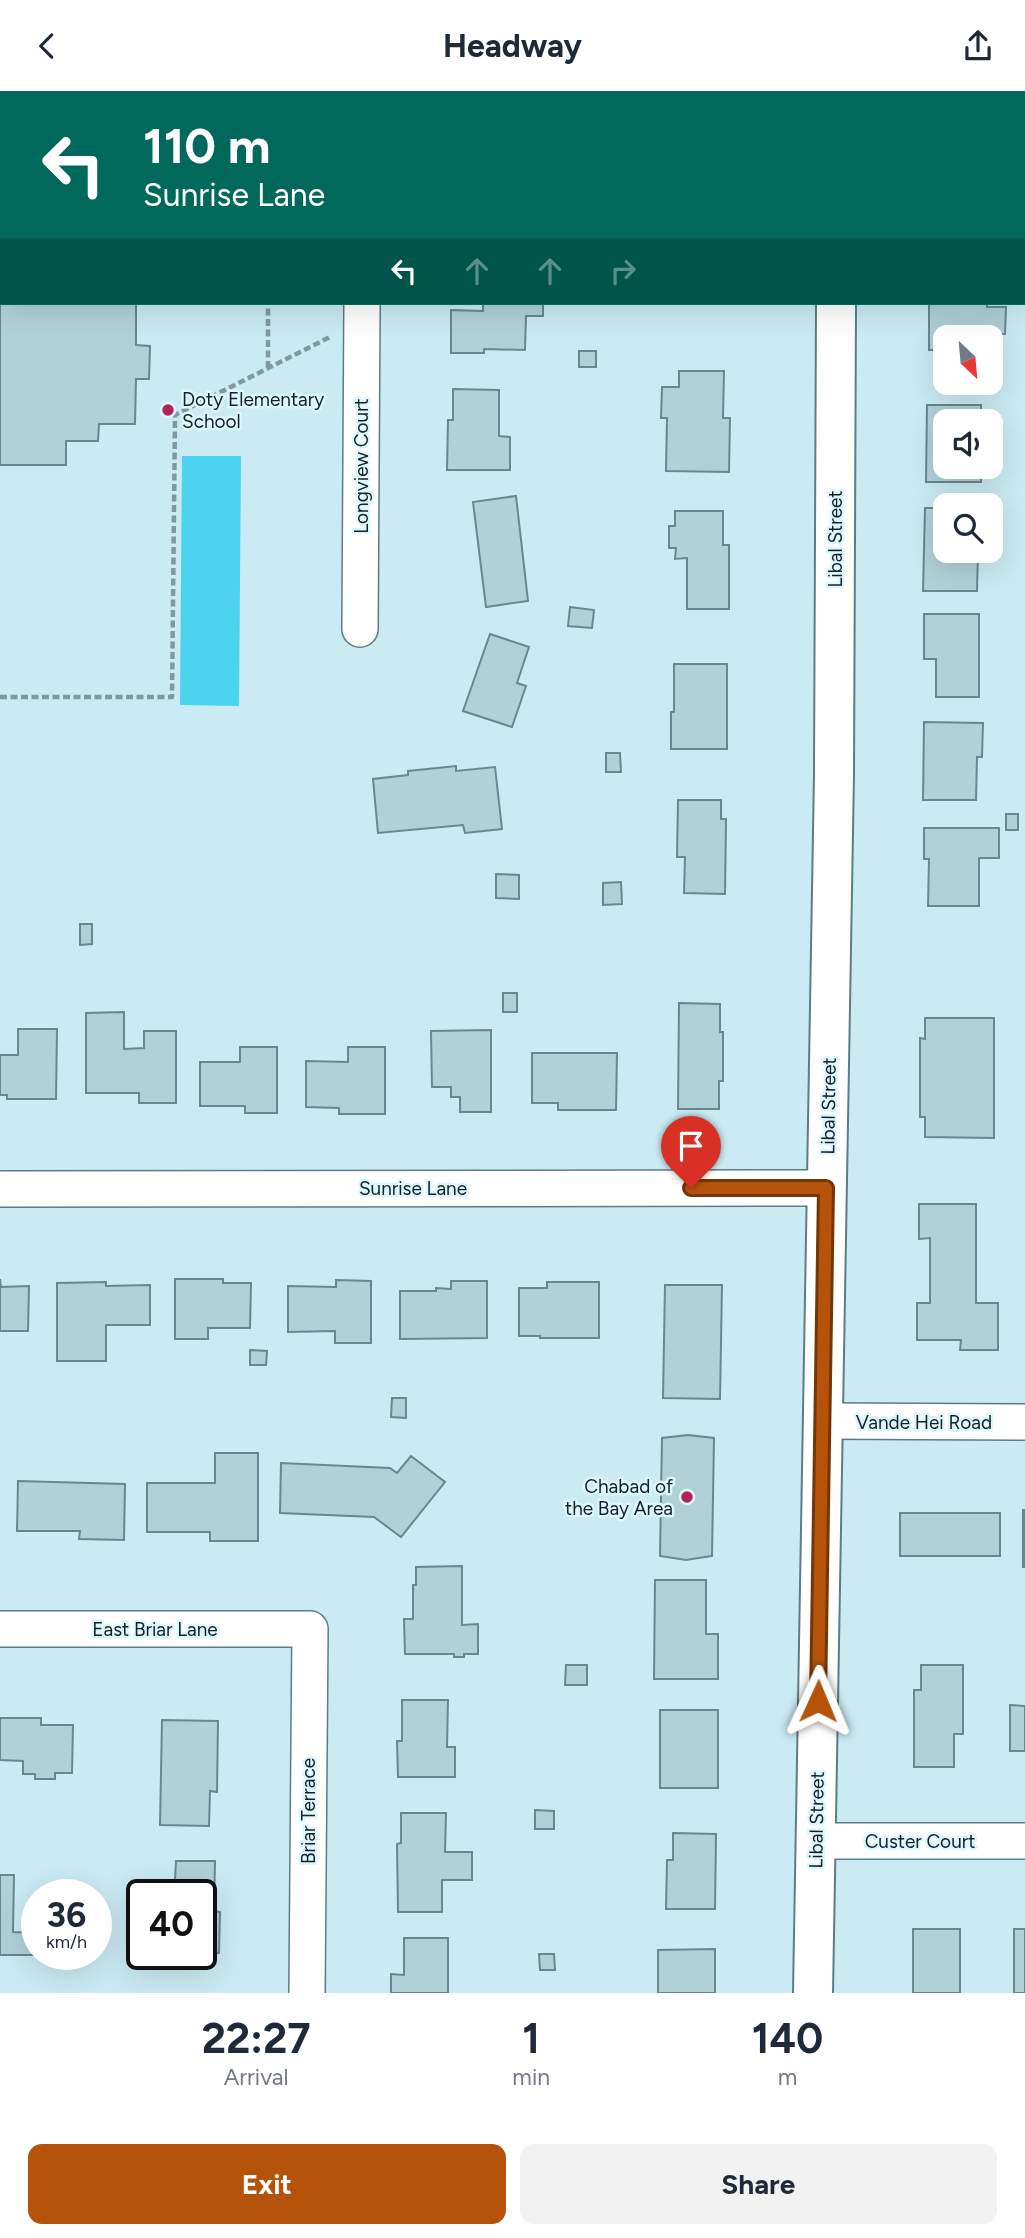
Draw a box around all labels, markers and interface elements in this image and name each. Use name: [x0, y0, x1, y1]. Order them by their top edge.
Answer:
icon: back: [28, 27, 66, 65]
text: Headway: [443, 27, 582, 65]
icon: share: [959, 27, 997, 65]
text: 110 m: [143, 116, 271, 175]
icon: left: [28, 119, 119, 210]
text: Sunrise Lane: [143, 176, 325, 214]
icon: left: [385, 252, 423, 290]
icon: ahead: [458, 252, 496, 290]
icon: ahead: [531, 252, 569, 290]
icon: right: [604, 252, 642, 290]
north arrow: [933, 325, 1003, 395]
map controls: [933, 325, 1003, 563]
place label: Doty Elementary School: [182, 388, 324, 433]
street label: Longview Court: [350, 398, 373, 534]
marker: Doty Elementary School: [160, 402, 176, 418]
button: sound: [933, 409, 1003, 479]
street label: Libal Street: [824, 490, 847, 588]
button: search: [933, 493, 1003, 563]
street label: Libal Street: [816, 1057, 841, 1155]
pin: [661, 1116, 721, 1188]
icon: arrive: [672, 1127, 710, 1165]
street label: Sunrise Lane: [359, 1177, 467, 1200]
street label: Vande Hei Road: [856, 1411, 992, 1434]
place label: Chabad of the Bay Area: [565, 1475, 673, 1520]
marker: Chabad of the Bay Area: [679, 1489, 695, 1505]
street label: East Briar Lane: [92, 1618, 218, 1641]
position arrow: [781, 1664, 855, 1738]
street label: Briar Terrace: [297, 1758, 320, 1864]
street label: Libal Street: [804, 1771, 829, 1869]
street label: Custer Court: [865, 1830, 975, 1853]
speed limit sign: 40: [126, 1879, 217, 1970]
text: 36: [47, 1894, 86, 1936]
text: km/h: [46, 1931, 87, 1953]
text: 22:27: [202, 2013, 311, 2064]
text: 1: [522, 2013, 540, 2064]
text: 140: [752, 2013, 823, 2064]
text: Arrival: [224, 2063, 289, 2091]
text: min: [512, 2063, 550, 2091]
text: m: [778, 2063, 797, 2091]
button: Exit: [28, 2144, 506, 2224]
button: Share: [520, 2144, 997, 2224]

